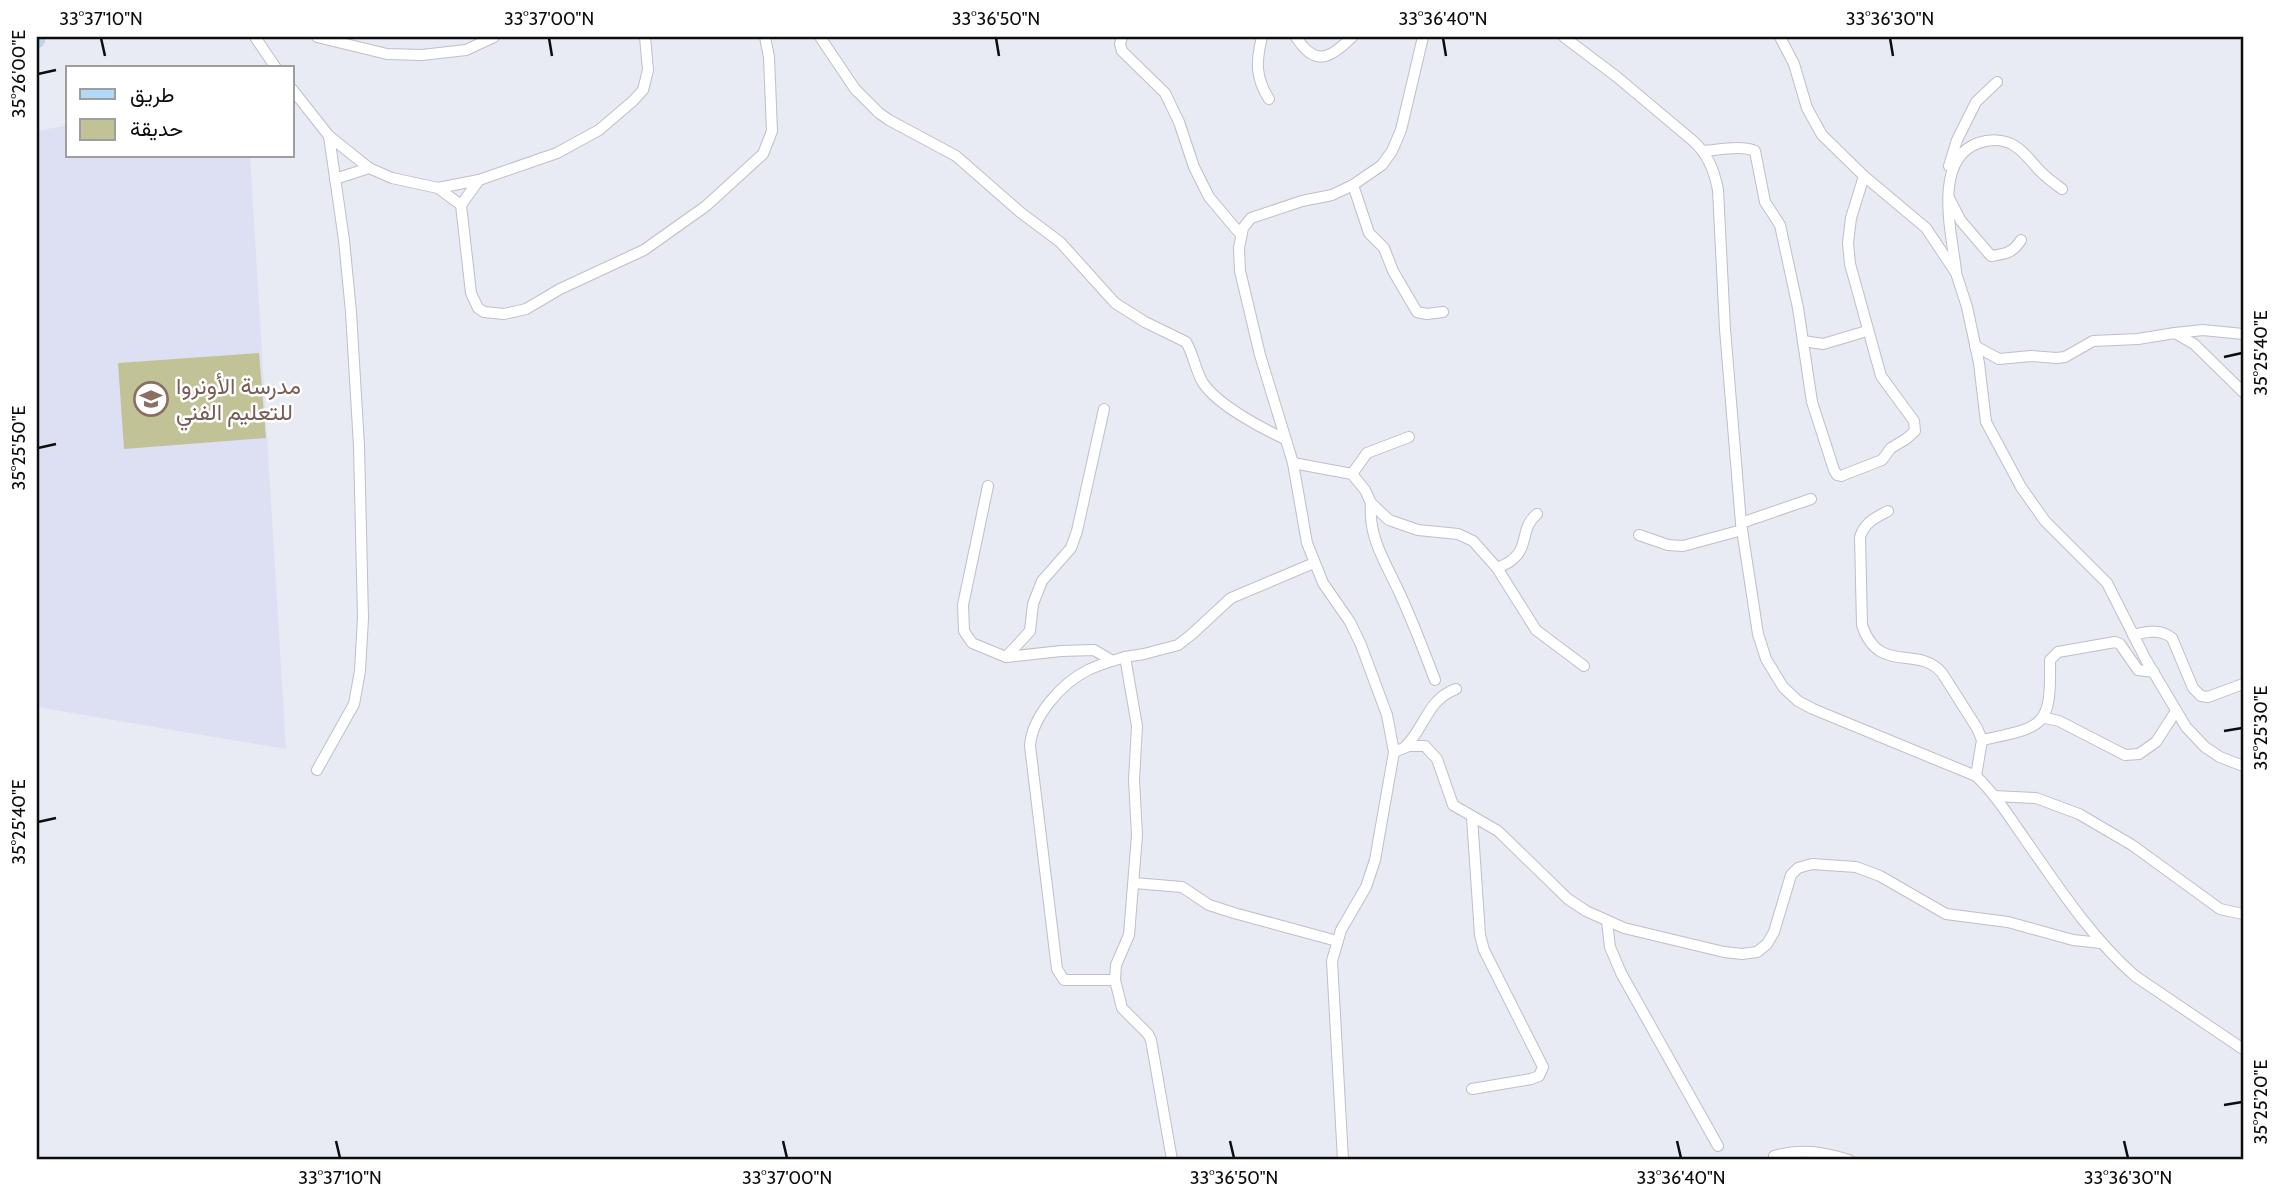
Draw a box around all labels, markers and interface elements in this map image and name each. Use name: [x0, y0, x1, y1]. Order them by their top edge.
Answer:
text: 33°37'10"N: [59, 8, 143, 30]
text: 33°37'00"N: [504, 8, 594, 30]
text: 33°36'50"N: [952, 8, 1040, 30]
text: 33°36'40"N: [1399, 8, 1487, 30]
text: 33°36'30"N: [1846, 8, 1934, 30]
text: 35°26'00"E: [8, 30, 30, 118]
legend: [66, 66, 294, 158]
text: طريق: [130, 82, 175, 108]
text: حديقة: [130, 116, 183, 141]
text: 35°25'40"E: [2250, 310, 2272, 396]
place label: مدرسة الأونروا للتعليم الفني: [176, 372, 301, 431]
school or university icon: مدرسة الأونروا للتعليم الفني: [132, 380, 170, 418]
text: 35°25'50"E: [8, 405, 30, 491]
text: 35°25'30"E: [2250, 685, 2272, 771]
text: 35°25'40"E: [8, 779, 30, 865]
text: 35°25'20"E: [2250, 1060, 2272, 1144]
text: 33°37'10"N: [298, 1167, 382, 1189]
text: 33°37'00"N: [742, 1167, 832, 1189]
text: 33°36'50"N: [1190, 1167, 1278, 1189]
text: 33°36'40"N: [1637, 1167, 1725, 1189]
text: 33°36'30"N: [2084, 1167, 2172, 1189]

